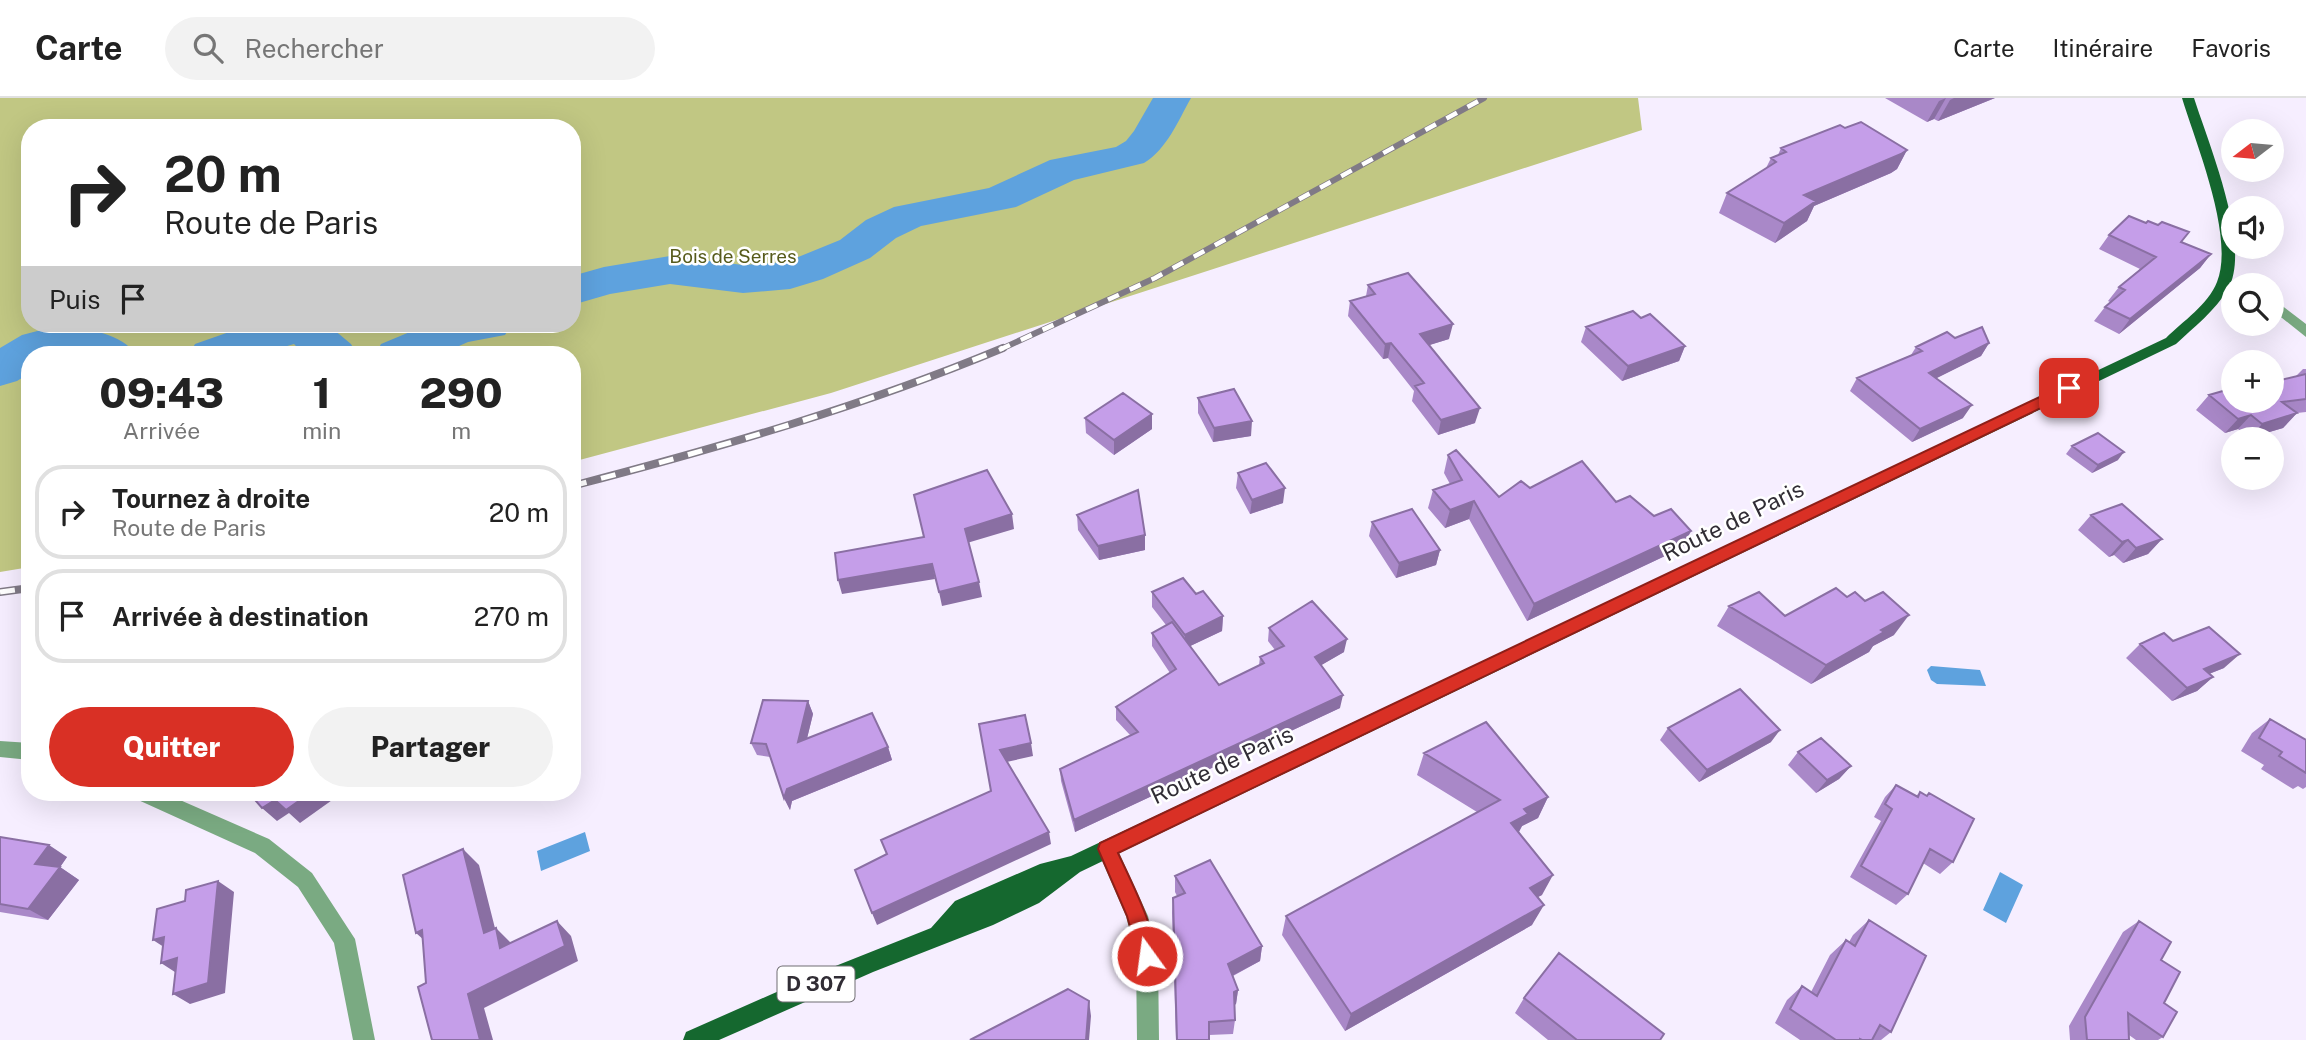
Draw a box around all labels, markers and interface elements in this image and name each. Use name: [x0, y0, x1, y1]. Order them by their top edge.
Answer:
search box: [165, 17, 655, 80]
text: Carte: [35, 29, 123, 67]
icon: search: [189, 29, 227, 67]
text: Rechercher: [245, 33, 384, 64]
text: Carte: [1953, 34, 2015, 62]
text: Itinéraire: [2053, 34, 2153, 62]
text: Favoris: [2191, 34, 2271, 62]
north arrow: [2221, 119, 2284, 182]
map controls: [2221, 119, 2284, 490]
text: 20 m: [164, 145, 282, 203]
icon: right: [49, 147, 140, 238]
button: sound: [2221, 196, 2284, 259]
text: Route de Paris: [164, 204, 378, 241]
park label: Bois de Serres: [669, 245, 797, 267]
button: search: [2221, 273, 2284, 336]
icon: arrive: [114, 280, 152, 318]
text: Puis: [49, 284, 100, 315]
button: +: [2221, 350, 2284, 413]
pin: [2039, 358, 2099, 418]
text: 09:43: [99, 368, 224, 417]
text: 1: [312, 368, 331, 417]
text: 290: [419, 368, 503, 417]
icon: arrive: [2050, 369, 2088, 407]
text: Arrivée: [123, 417, 200, 444]
text: min: [302, 417, 341, 444]
text: m: [451, 417, 471, 444]
button: −: [2221, 427, 2284, 490]
street label: Route de Paris: [1658, 475, 1808, 566]
text: Tournez à droite: [112, 483, 310, 514]
icon: right: [53, 493, 91, 531]
text: 20 m: [489, 497, 549, 528]
text: Route de Paris: [112, 514, 266, 541]
icon: arrive: [53, 597, 91, 635]
text: Arrivée à destination: [112, 601, 369, 632]
text: 270 m: [474, 601, 549, 632]
button: Quitter: [49, 707, 294, 787]
button: Partager: [308, 707, 553, 787]
street label: Route de Paris: [1146, 720, 1297, 809]
position arrow: [1110, 919, 1184, 993]
road number: D 307: [778, 966, 854, 1001]

